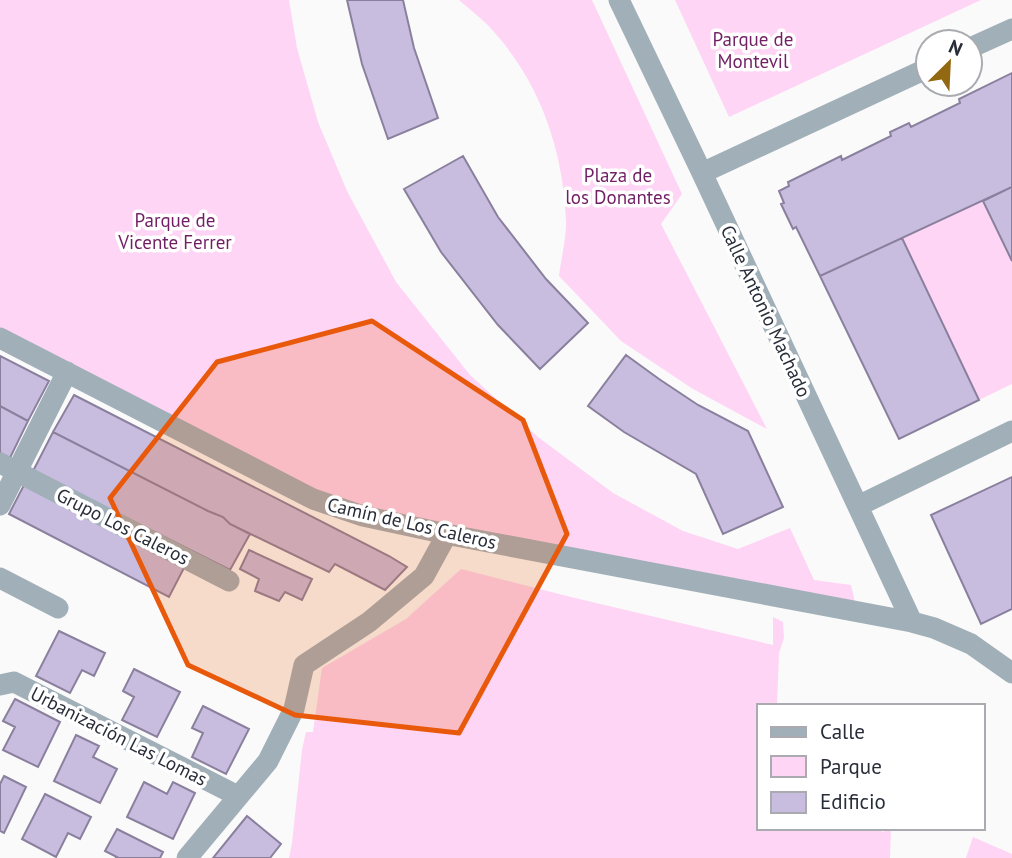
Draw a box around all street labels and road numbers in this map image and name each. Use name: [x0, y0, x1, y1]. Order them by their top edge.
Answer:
street label: Calle Antonio Machado: [716, 221, 816, 401]
street label: Grupo Los Caleros: [53, 482, 193, 570]
street label: Camín de Los Caleros: [325, 492, 499, 554]
street label: Urbanización Las Lomas: [27, 681, 211, 791]

